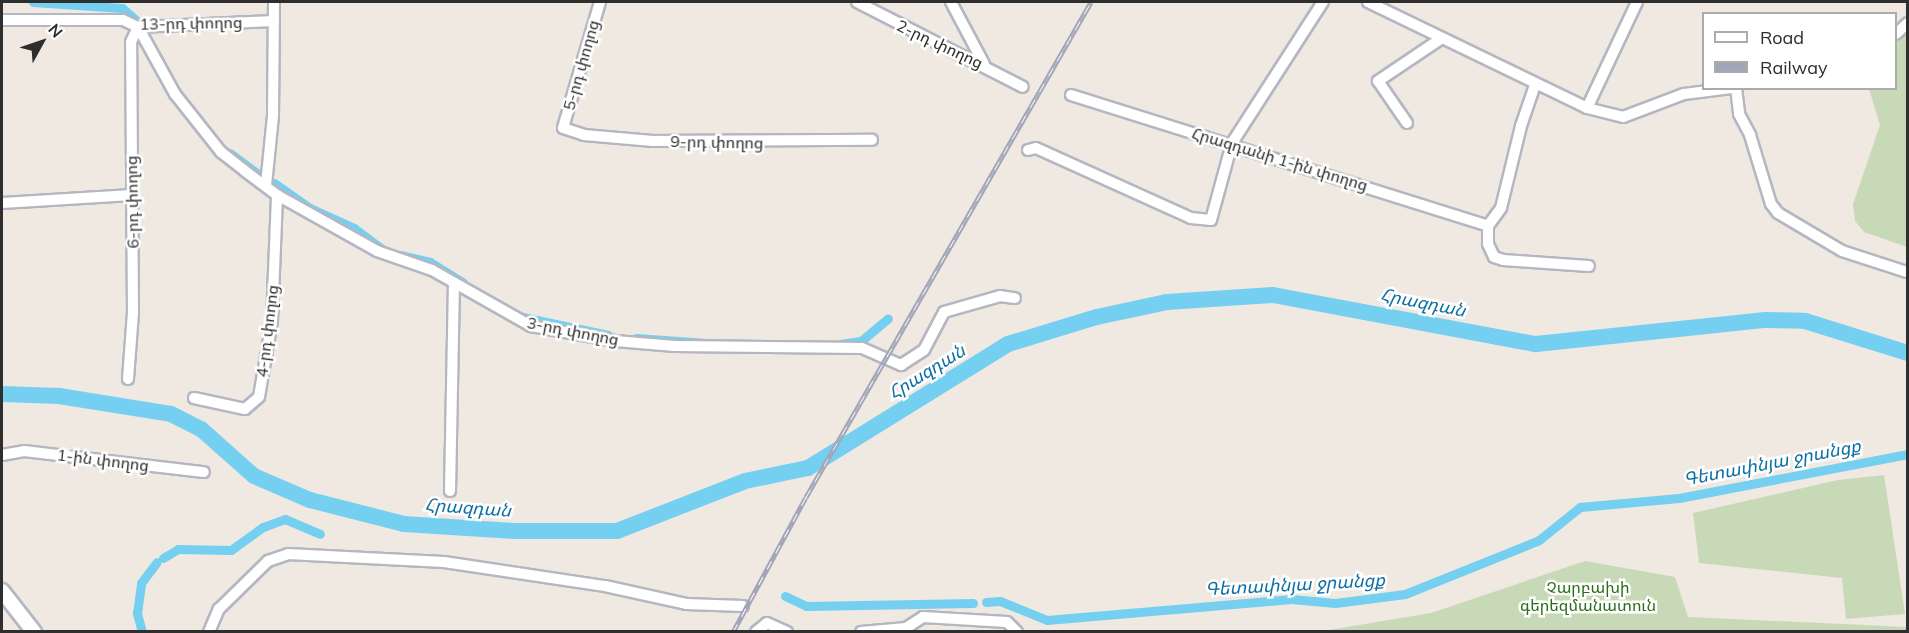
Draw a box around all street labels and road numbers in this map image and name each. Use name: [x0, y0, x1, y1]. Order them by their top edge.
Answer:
street label: 13-րդ փողոց: [139, 13, 243, 33]
street label: 2-րդ փողոց: [894, 16, 986, 72]
street label: 5-րդ փողոց: [559, 18, 603, 112]
street label: Հրազդանի 1-ին փողոց: [1190, 123, 1370, 195]
street label: 9-րդ փողոց: [670, 132, 764, 152]
street label: 6-րդ փողոց: [122, 155, 142, 249]
street label: 4-րդ փողոց: [252, 284, 282, 378]
street label: 3-րդ փողոց: [525, 313, 621, 349]
street label: 1-ին փողոց: [56, 445, 150, 475]

